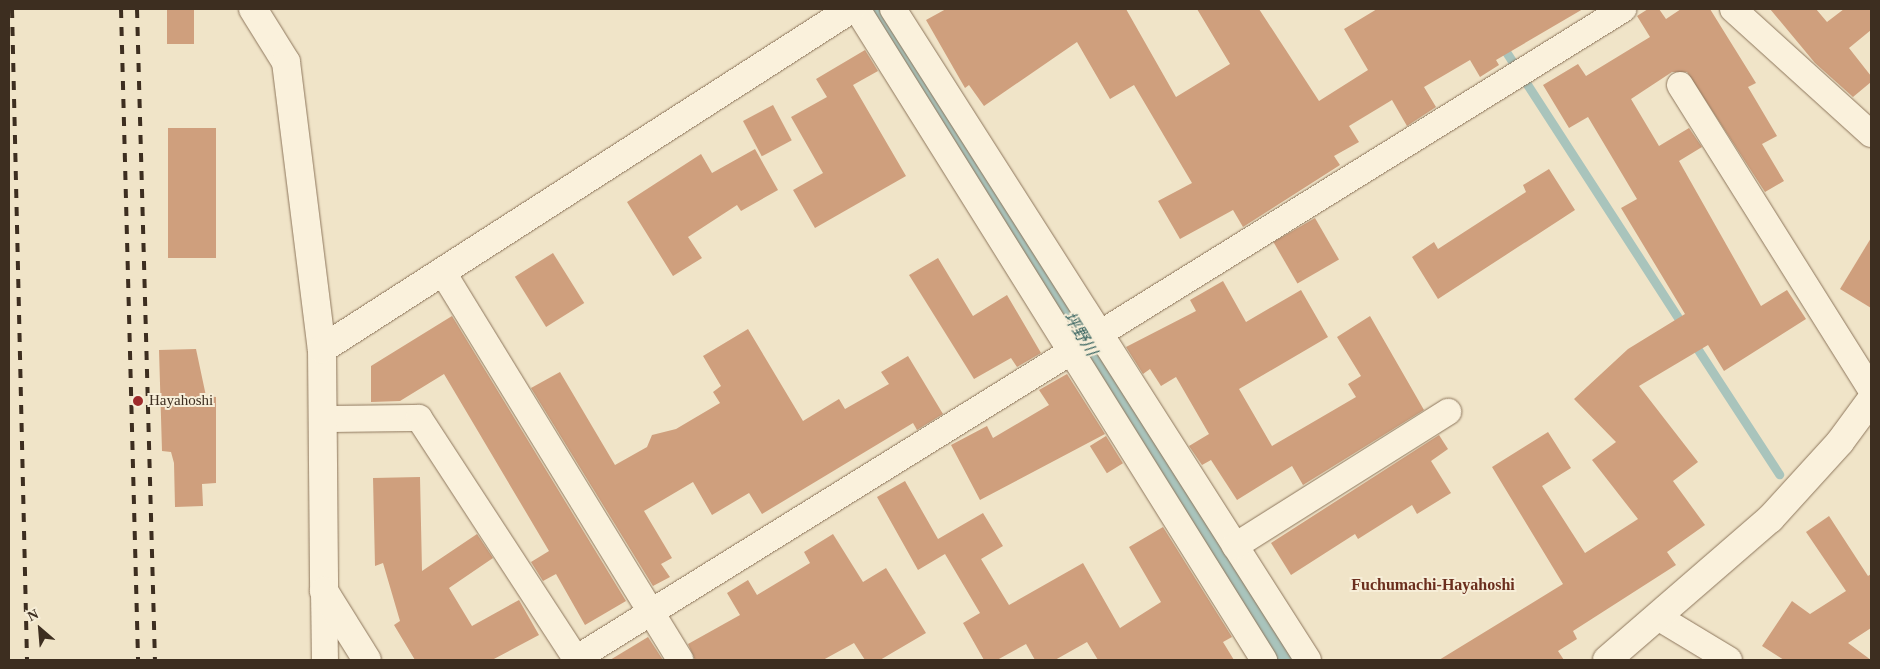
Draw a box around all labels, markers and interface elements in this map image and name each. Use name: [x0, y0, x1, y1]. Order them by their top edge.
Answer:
water label: 坪野川: [1059, 309, 1101, 359]
place label: Hayahoshi: [149, 392, 213, 410]
marker: Hayahoshi: [131, 394, 145, 408]
district label: Fuchumachi-Hayahoshi: [1351, 575, 1515, 595]
north arrow: [15, 604, 65, 654]
text: N: [25, 606, 41, 624]

